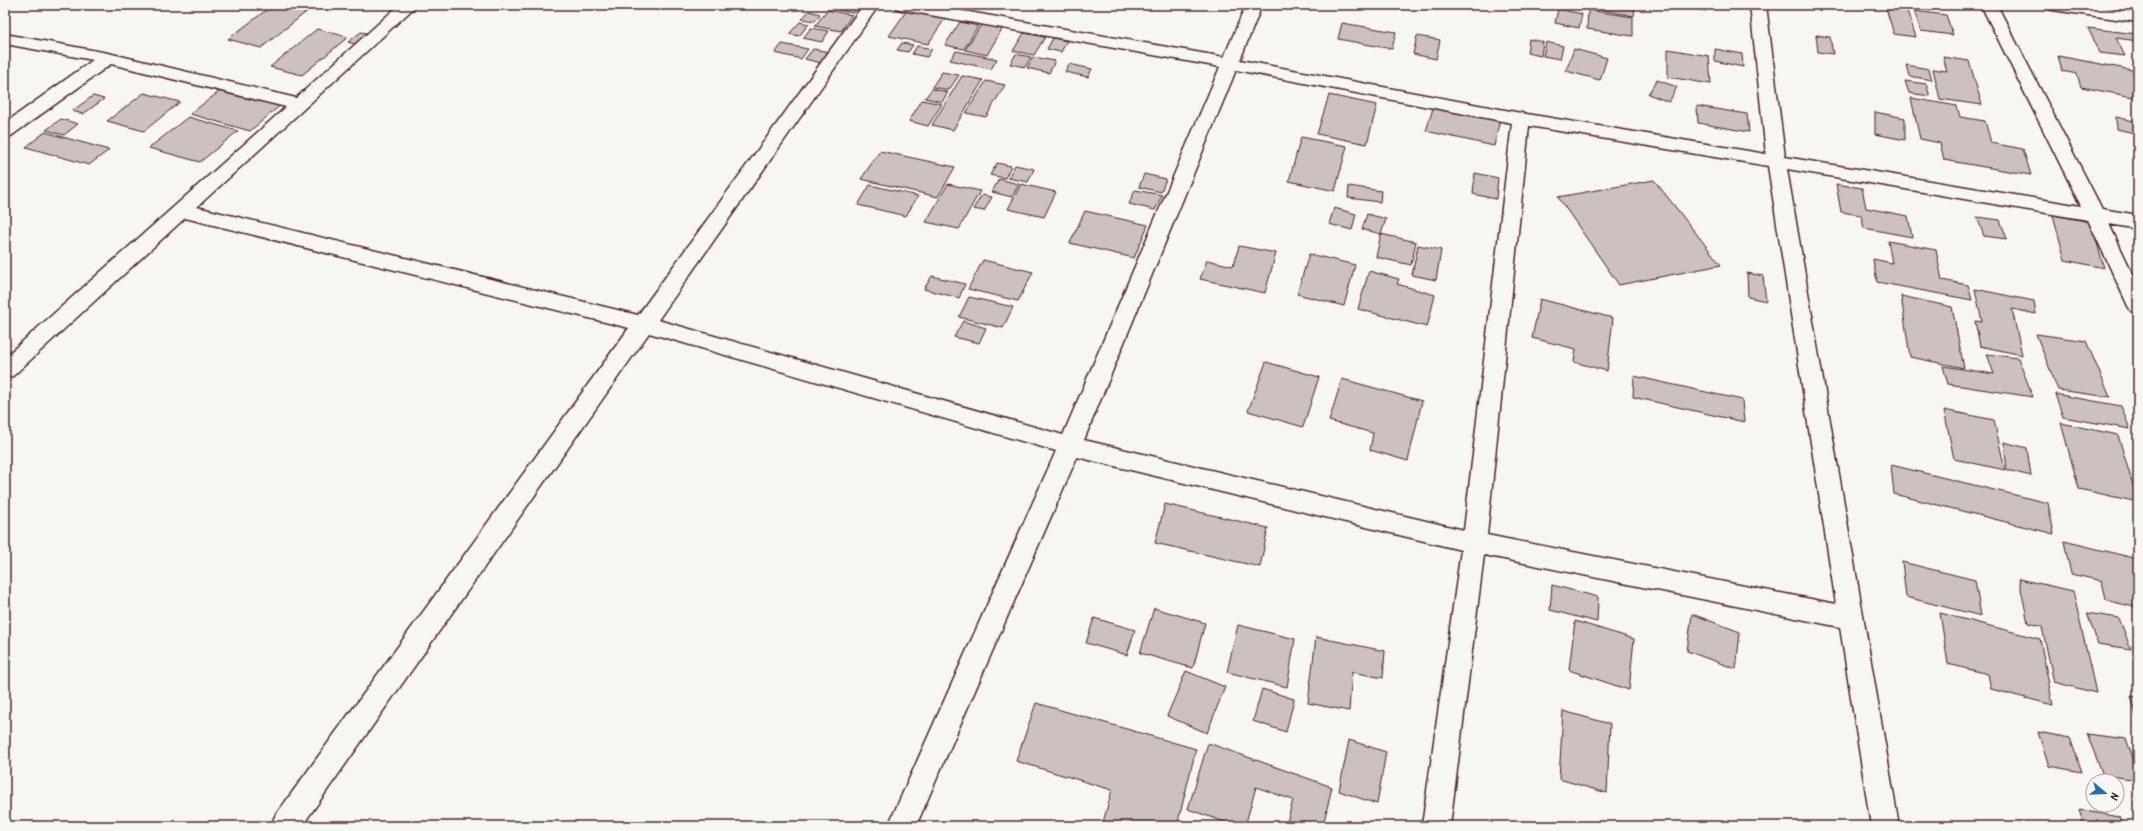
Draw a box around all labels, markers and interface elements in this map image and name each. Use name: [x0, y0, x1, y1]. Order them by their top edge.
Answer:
north arrow: [2085, 773, 2125, 813]
text: N: [2104, 790, 2123, 802]

